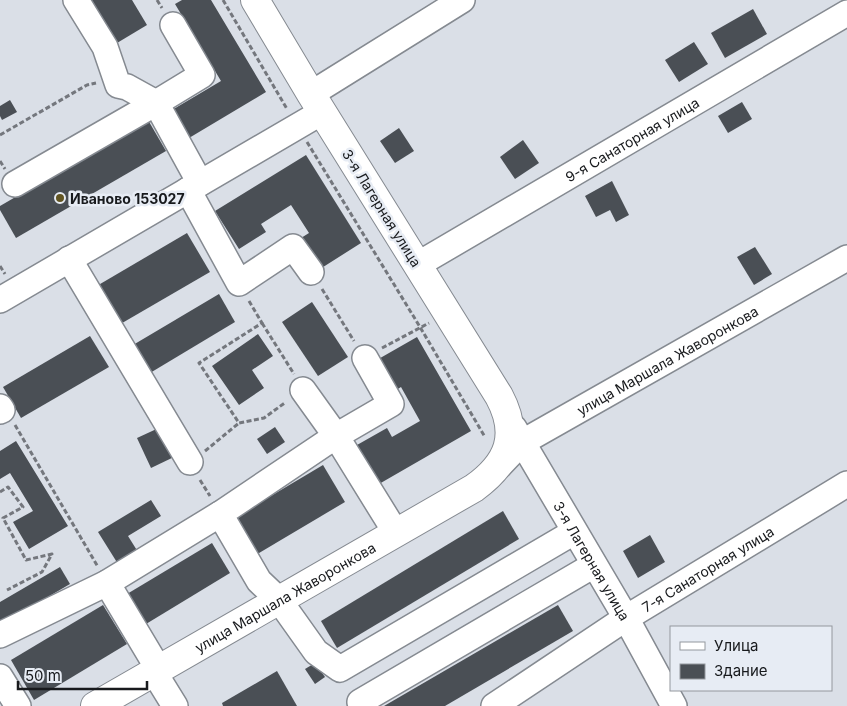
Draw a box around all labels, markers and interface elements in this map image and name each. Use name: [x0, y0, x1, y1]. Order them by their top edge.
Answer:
street label: 9-я Санаторная улица: [562, 93, 702, 185]
street label: 3-я Лагерная улица: [339, 146, 425, 270]
place label: Иваново 153027: [70, 190, 185, 207]
marker: Иваново 153027: [54, 192, 66, 204]
street label: улица Маршала Жаворонкова: [574, 302, 761, 418]
street label: 3-я Лагерная улица: [550, 498, 634, 623]
street label: 7-я Санаторная улица: [638, 522, 777, 615]
street label: улица Маршала Жаворонкова: [191, 538, 378, 655]
legend: [670, 626, 832, 691]
text: Улица: [714, 636, 758, 655]
scale bar: [18, 658, 146, 690]
text: Здание: [714, 661, 768, 680]
text: 50 m: [25, 666, 61, 685]

